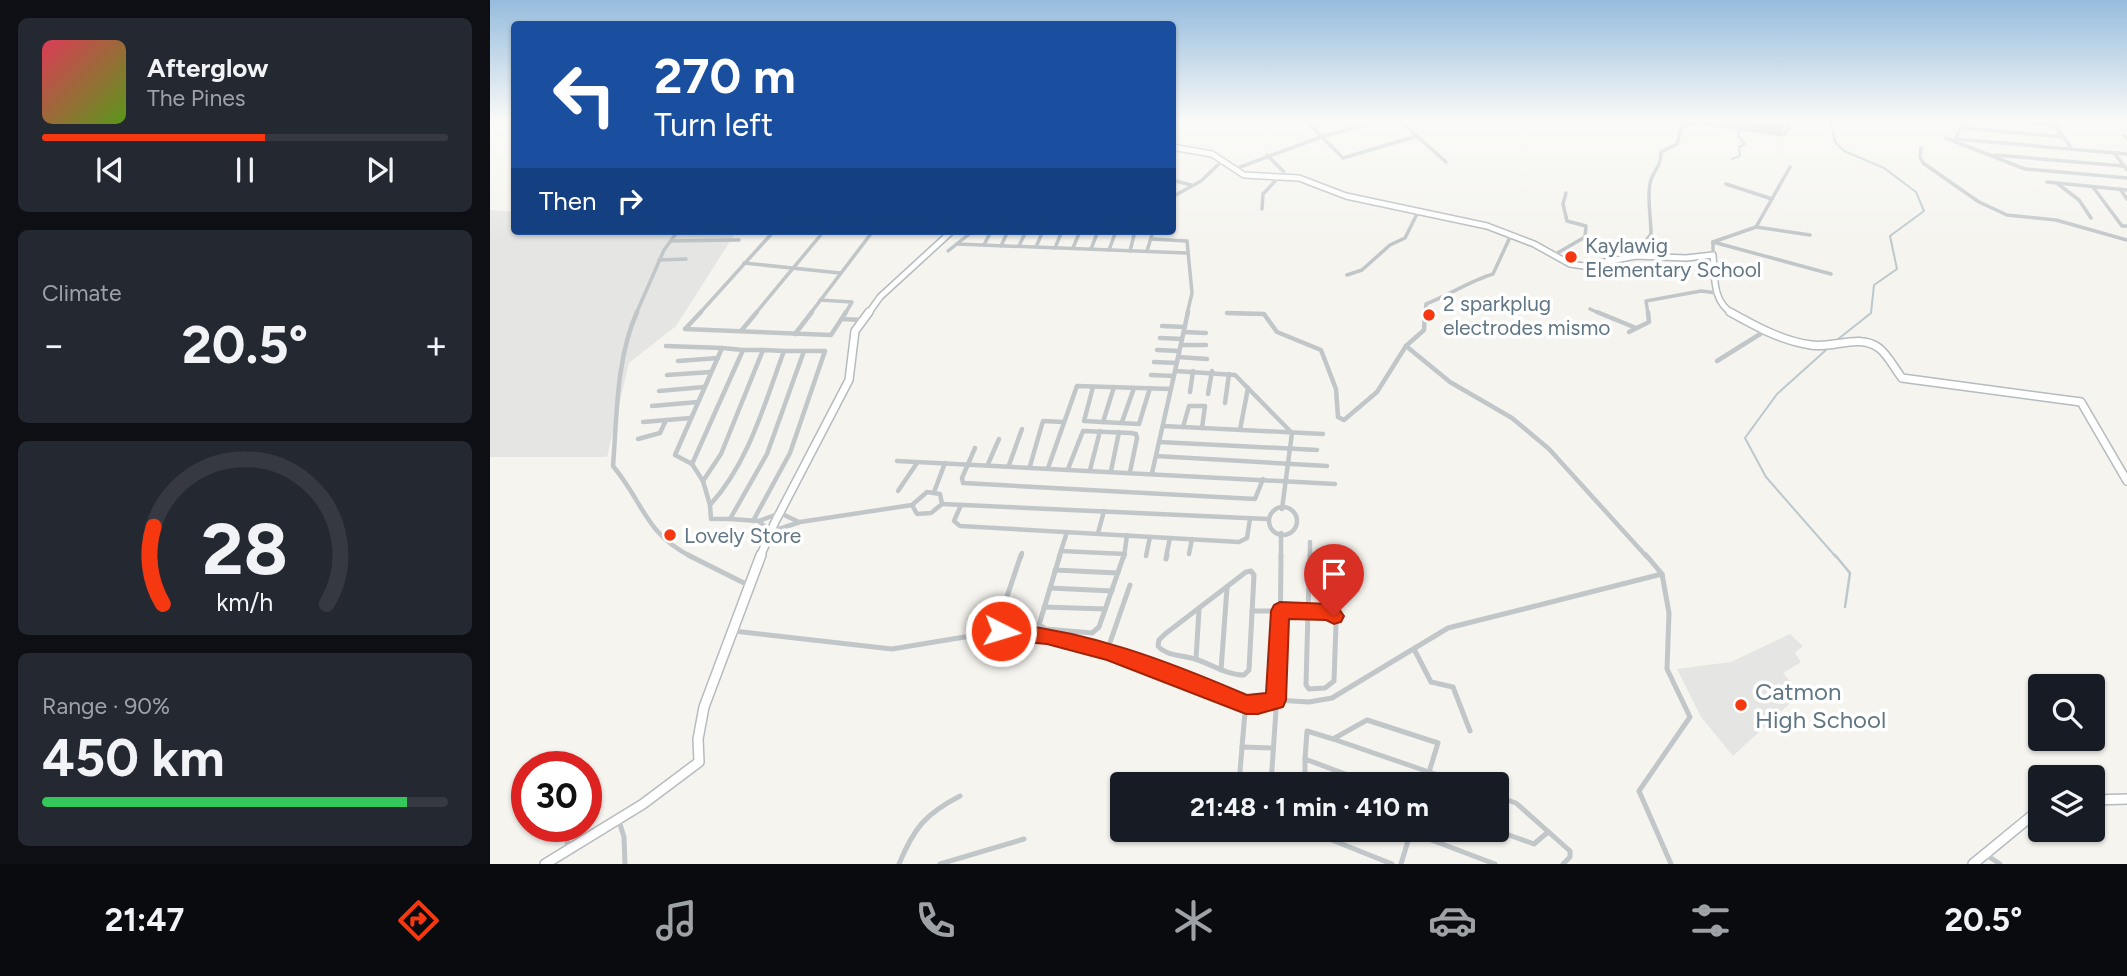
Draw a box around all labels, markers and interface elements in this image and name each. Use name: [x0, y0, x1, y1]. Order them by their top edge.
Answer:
text: 270 m: [654, 46, 796, 105]
icon: left: [539, 49, 630, 140]
text: Afterglow: [147, 52, 269, 84]
text: The Pines: [147, 84, 246, 112]
text: Turn left: [654, 106, 773, 144]
icon: previous: [91, 151, 129, 189]
icon: pause: [226, 151, 264, 189]
icon: next: [361, 151, 399, 189]
icon: right: [611, 182, 649, 220]
text: Then: [539, 185, 597, 217]
place label: Kaylawig Elementary School: [1585, 233, 1761, 282]
marker: Kaylawig Elementary School: [1563, 249, 1579, 265]
text: Climate: [42, 279, 121, 307]
place label: 2 sparkplug electrodes mismo: [1443, 291, 1610, 340]
marker: 2 sparkplug electrodes mismo: [1421, 307, 1437, 323]
text: 20.5°: [182, 314, 308, 376]
text: −: [42, 322, 66, 368]
text: +: [424, 322, 448, 368]
text: 28: [202, 505, 288, 592]
place label: Lovely Store: [684, 523, 801, 548]
marker: Lovely Store: [662, 527, 678, 543]
pin: [1304, 544, 1364, 616]
icon: arrive: [1315, 555, 1353, 593]
text: km/h: [216, 587, 274, 617]
position arrow: [964, 594, 1038, 668]
map controls: [2028, 674, 2105, 842]
button: search: [2028, 674, 2105, 751]
place label: Catmon High School: [1755, 677, 1886, 734]
text: Range · 90%: [42, 692, 170, 720]
marker: Catmon High School: [1733, 697, 1749, 713]
text: 450 km: [42, 727, 225, 789]
speed limit sign: 30: [511, 751, 602, 842]
button: layers: [2028, 765, 2105, 842]
text: 21:48 · 1 min · 410 m: [1190, 791, 1429, 823]
icon: directions: [394, 896, 443, 945]
icon: music: [652, 896, 701, 945]
icon: phone: [911, 896, 960, 945]
icon: climate: [1169, 896, 1218, 945]
icon: car: [1428, 896, 1477, 945]
icon: filters: [1686, 896, 1735, 945]
text: 21:47: [105, 901, 184, 939]
text: 20.5°: [1944, 901, 2022, 939]

